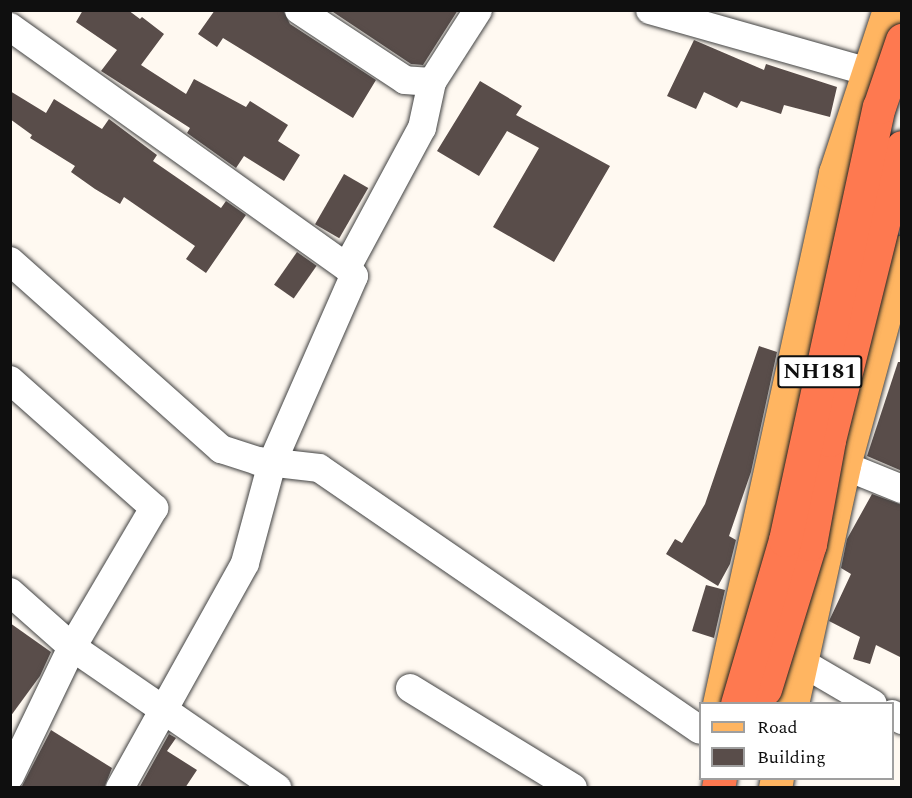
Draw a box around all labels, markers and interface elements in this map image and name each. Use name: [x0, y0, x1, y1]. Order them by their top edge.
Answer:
road number: NH181: [776, 353, 864, 391]
legend: [699, 702, 894, 780]
text: Road: [757, 714, 798, 741]
text: Building: [757, 744, 826, 771]

